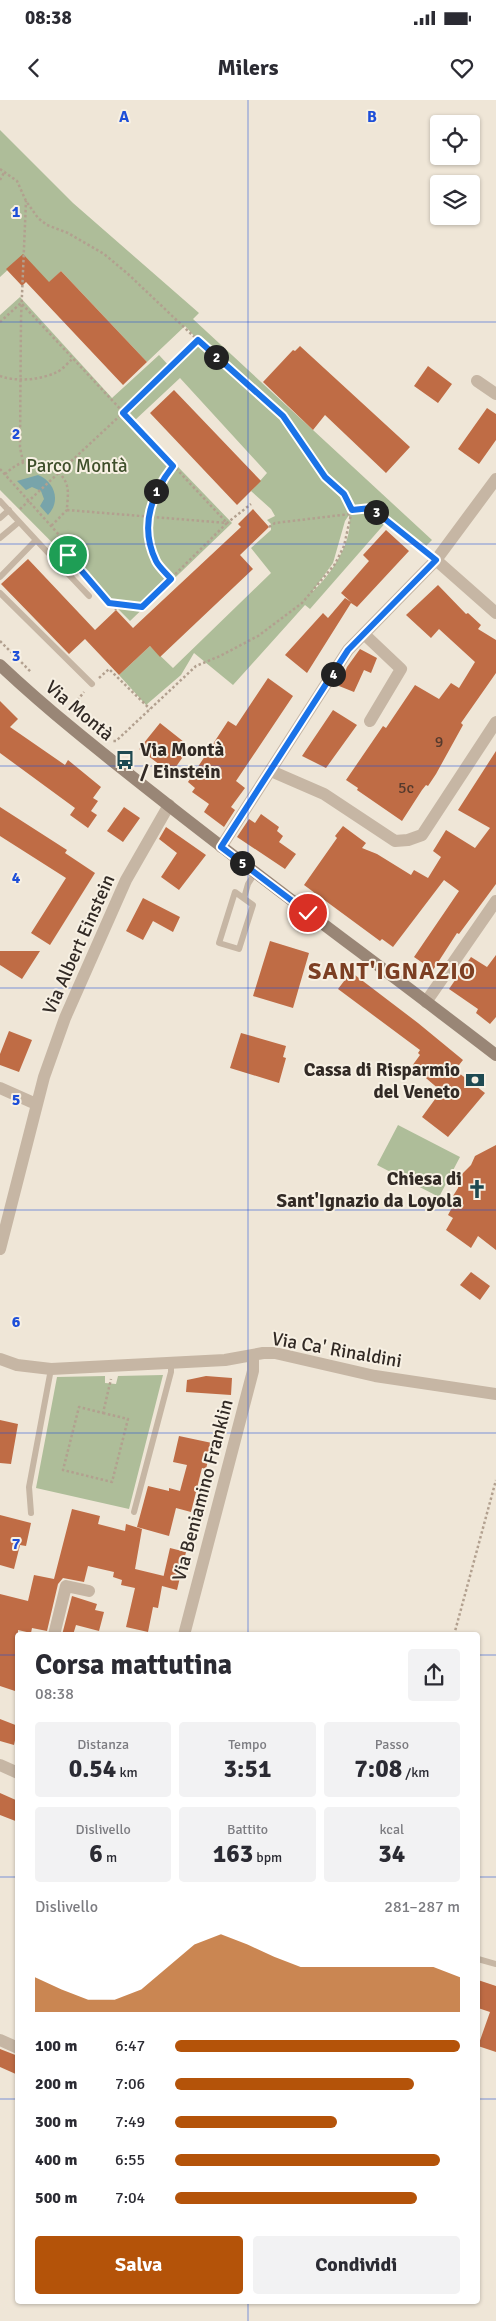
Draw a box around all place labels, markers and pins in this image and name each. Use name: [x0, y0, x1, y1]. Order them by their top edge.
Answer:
pin: 2: [204, 344, 228, 370]
pin: 1: [144, 478, 168, 504]
pin: 3: [364, 500, 388, 524]
pin: [47, 534, 89, 576]
pin: 4: [320, 662, 346, 686]
place label: Via Montà / Einstein: [140, 738, 224, 784]
bus stop icon: Via Montà / Einstein: [114, 749, 136, 771]
pin: 5: [230, 850, 254, 876]
pin: [287, 892, 329, 934]
place label: Cassa di Risparmio del Veneto: [304, 1058, 460, 1104]
bank icon: Cassa di Risparmio del Veneto: [464, 1069, 486, 1091]
place label: Chiesa di Sant'Ignazio da Loyola: [277, 1167, 462, 1213]
church icon: Chiesa di Sant'Ignazio da Loyola: [466, 1178, 488, 1200]

